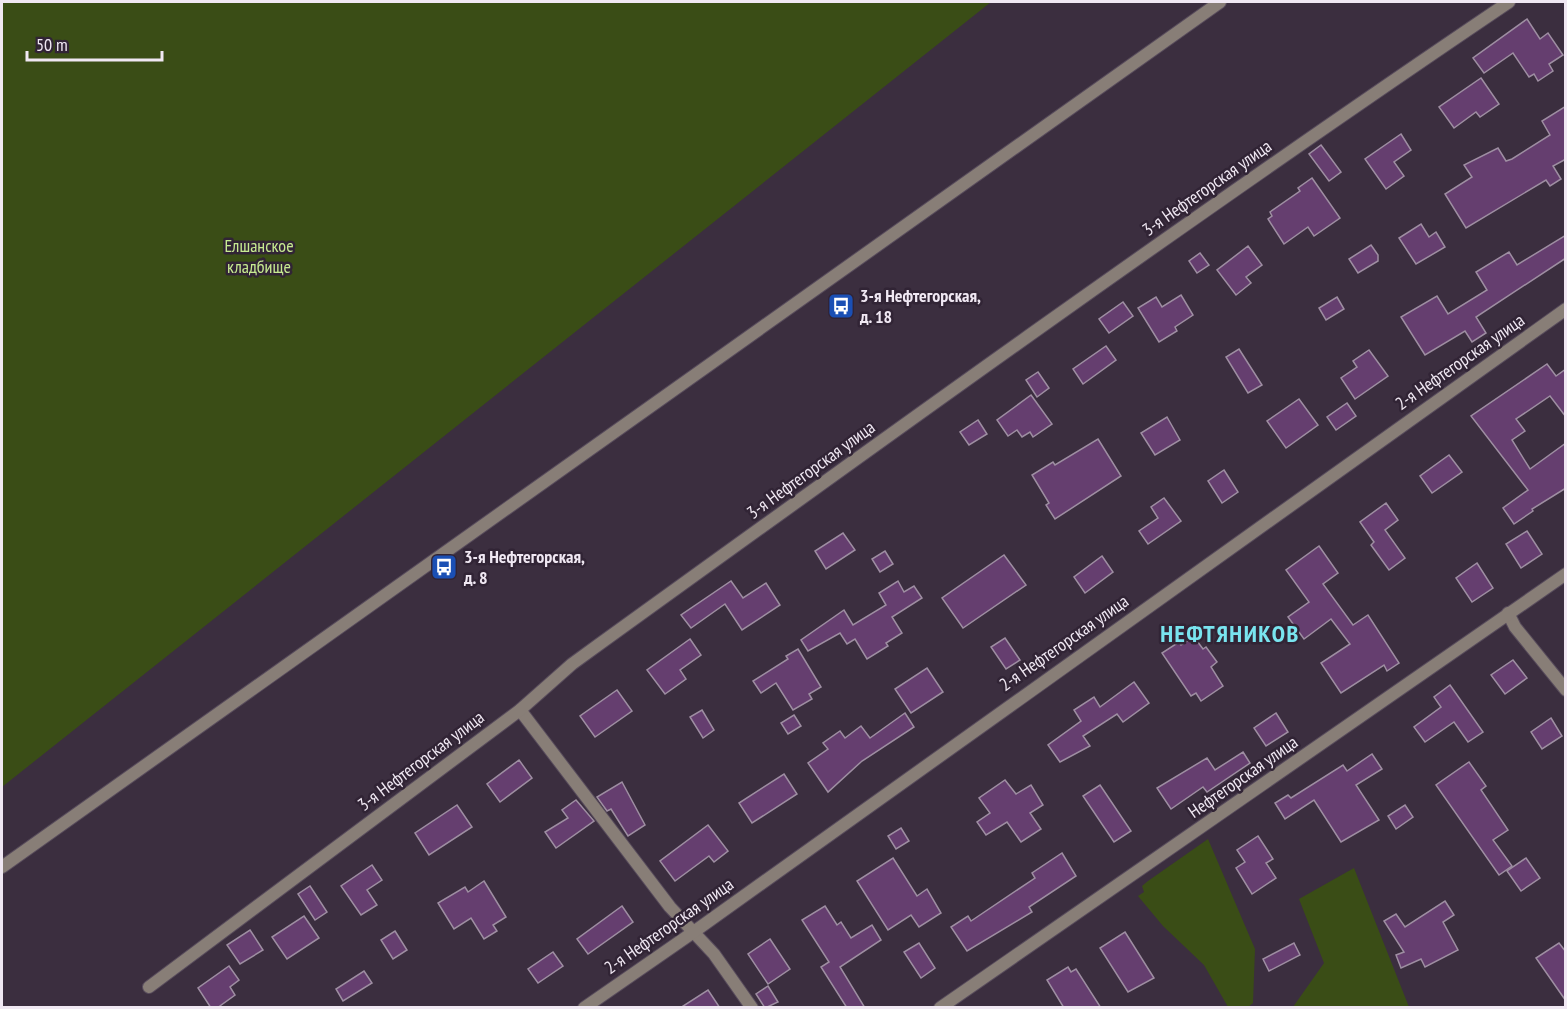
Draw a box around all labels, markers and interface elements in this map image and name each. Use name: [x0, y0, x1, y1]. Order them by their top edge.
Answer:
scale bar: [27, 24, 162, 62]
text: 50 m: [36, 33, 68, 56]
street label: 3-я Нефтегорская улица: [1138, 134, 1276, 241]
park label: Елшанское кладбище: [224, 234, 294, 278]
place label: 3-я Нефтегорская, д. 18: [859, 284, 981, 328]
bus stop icon: 3-я Нефтегорская, д. 18: [826, 291, 856, 321]
street label: 2-я Нефтегорская улица: [1391, 308, 1529, 415]
street label: 3-я Нефтегорская улица: [742, 415, 879, 524]
place label: 3-я Нефтегорская, д. 8: [463, 545, 585, 589]
bus stop icon: 3-я Нефтегорская, д. 8: [429, 552, 459, 582]
street label: 2-я Нефтегорская улица: [995, 589, 1133, 696]
district label: НЕФТЯНИКОВ: [1160, 618, 1300, 649]
street label: 3-я Нефтегорская улица: [353, 705, 489, 816]
street label: Нефтегорская улица: [1183, 730, 1302, 823]
street label: 2-я Нефтегорская улица: [600, 872, 738, 979]

